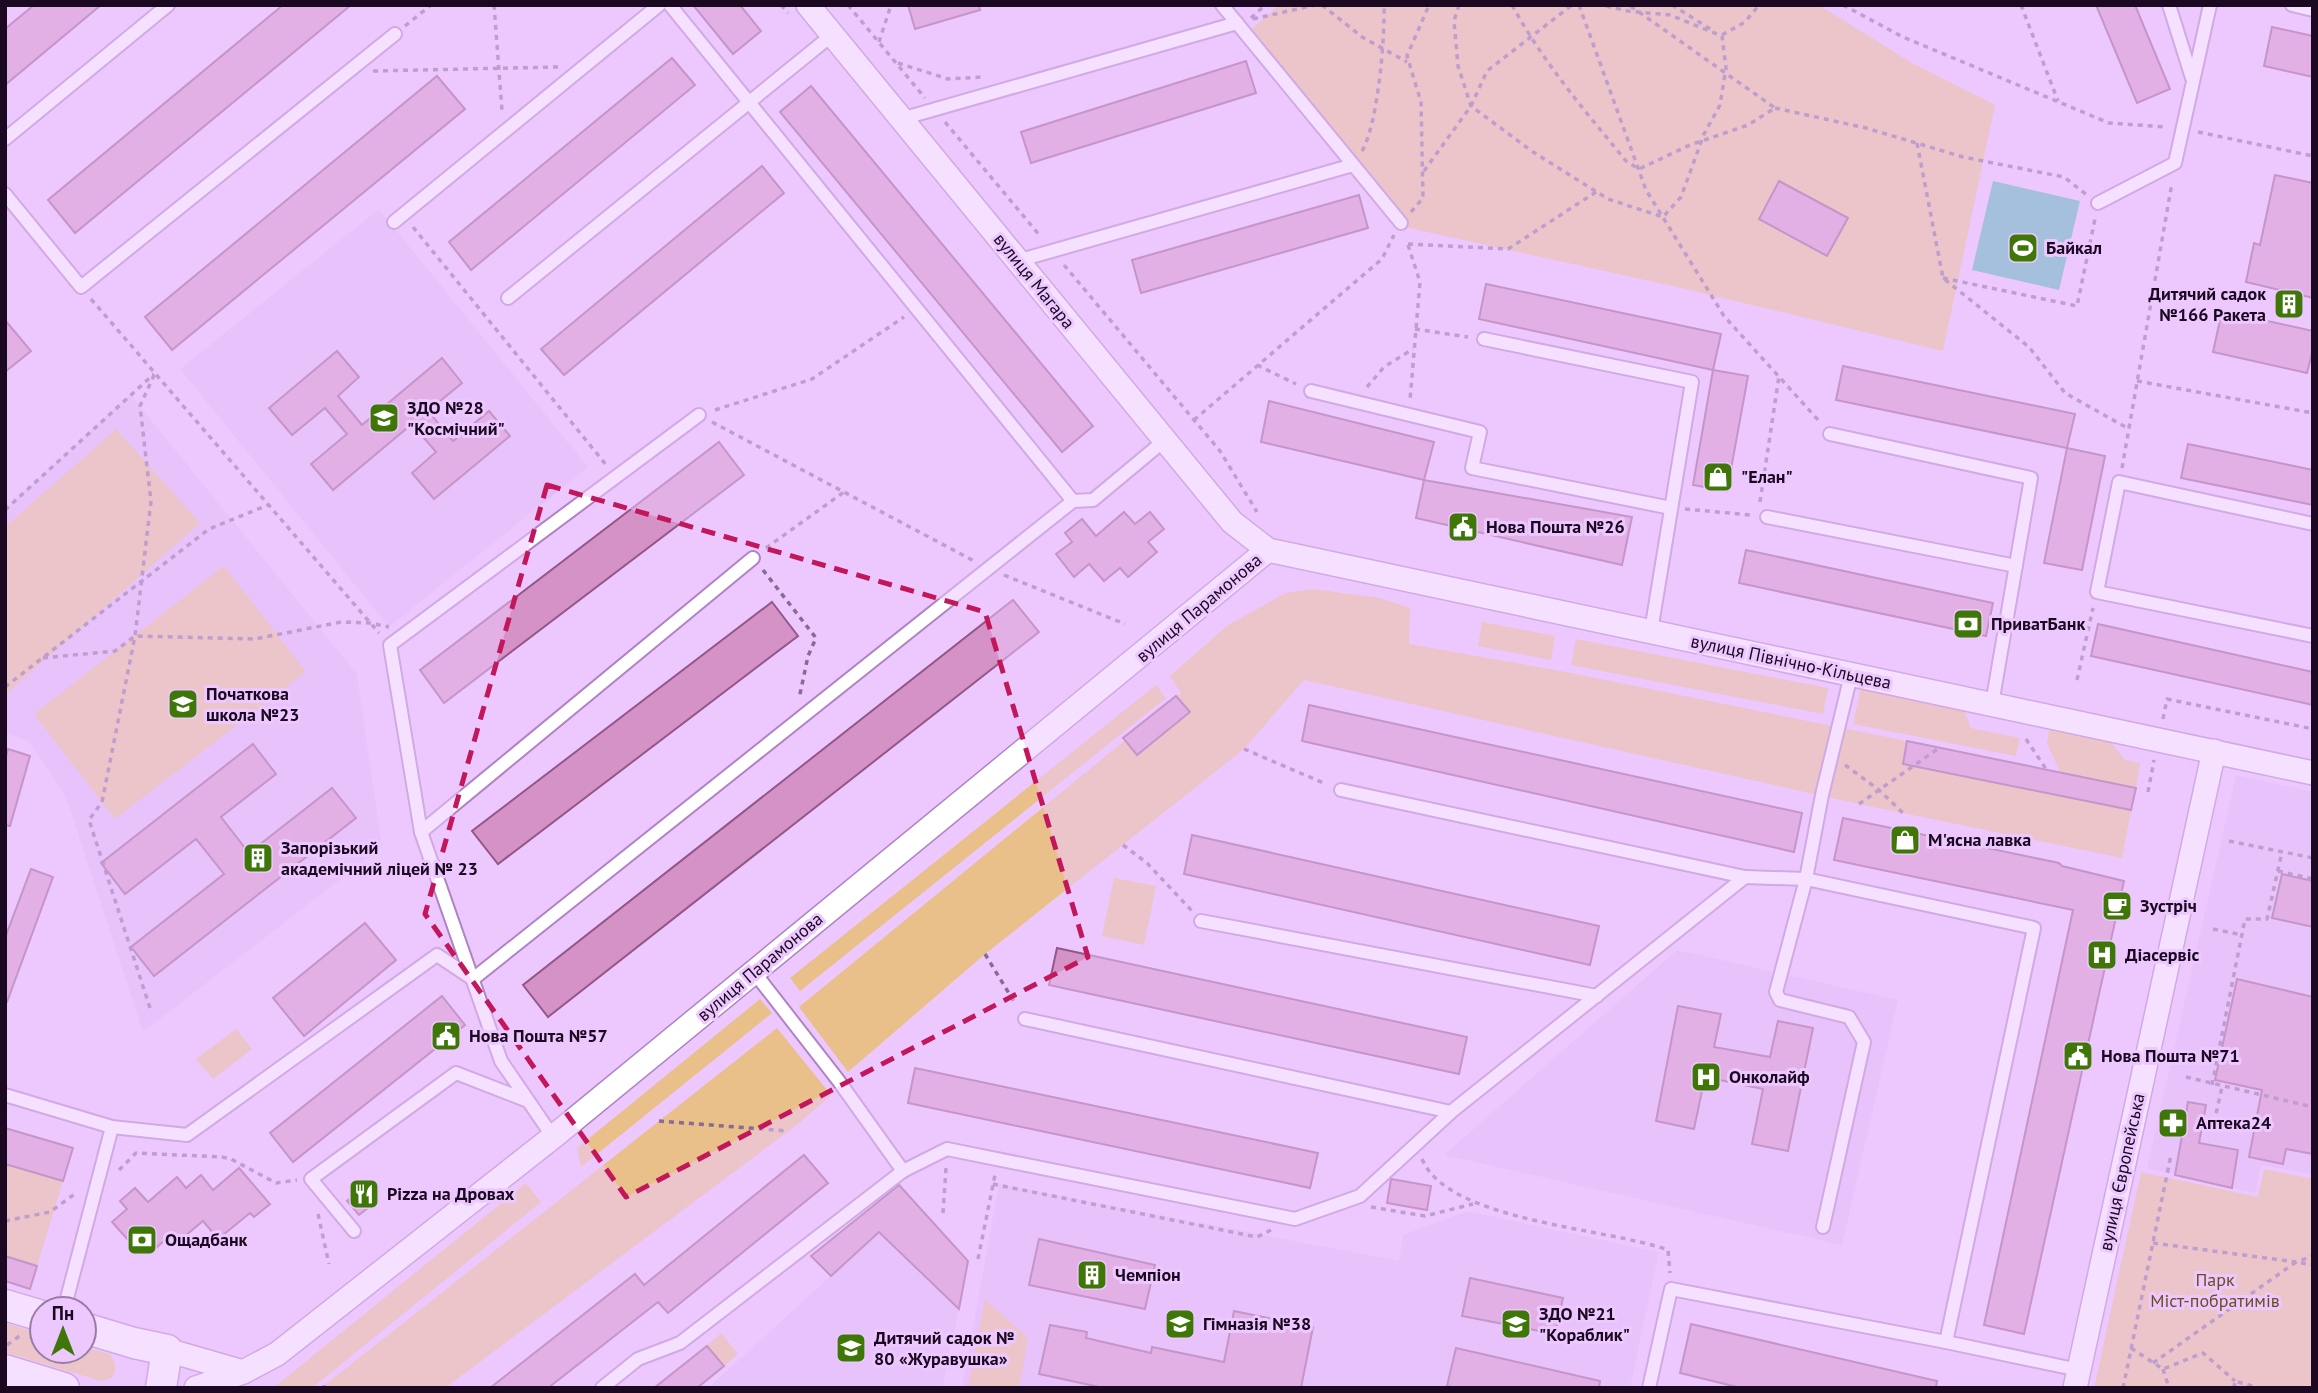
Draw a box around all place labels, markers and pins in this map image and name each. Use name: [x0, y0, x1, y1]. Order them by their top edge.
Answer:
sports icon: Байкал: [2006, 231, 2040, 265]
place label: Байкал: [2046, 236, 2102, 259]
place label: Дитячий садок №166 Ракета: [2148, 282, 2266, 326]
building icon: Дитячий садок №166 Ракета: [2272, 287, 2306, 321]
place label: ЗДО №28 "Космічний": [407, 396, 505, 440]
school or university icon: ЗДО №28 "Космічний": [367, 401, 401, 435]
shop icon: "Елан": [1701, 460, 1735, 494]
place label: "Елан": [1741, 465, 1793, 488]
public building icon: Нова Пошта №26: [1446, 510, 1480, 544]
place label: Нова Пошта №26: [1486, 515, 1625, 538]
bank icon: ПриватБанк: [1951, 607, 1985, 641]
place label: ПриватБанк: [1991, 612, 2085, 635]
place label: Початкова школа №23: [206, 682, 299, 726]
school or university icon: Початкова школа №23: [166, 687, 200, 721]
shop icon: М'ясна лавка: [1888, 823, 1922, 857]
place label: М'ясна лавка: [1928, 828, 2031, 851]
place label: Запорізький академічний ліцей № 23: [281, 836, 478, 880]
building icon: Запорізький академічний ліцей № 23: [241, 841, 275, 875]
cafe icon: Зустрiч: [2100, 889, 2134, 923]
place label: Зустрiч: [2140, 894, 2197, 917]
hospital icon: Діасервіс: [2085, 938, 2119, 972]
place label: Діасервіс: [2125, 943, 2199, 966]
public building icon: Нова Пошта №57: [429, 1019, 463, 1053]
place label: Нова Пошта №57: [469, 1024, 608, 1047]
public building icon: Нова Пошта №71: [2061, 1039, 2095, 1073]
place label: Нова Пошта №71: [2101, 1044, 2240, 1067]
hospital icon: Онколайф: [1689, 1060, 1723, 1094]
place label: Онколайф: [1729, 1065, 1810, 1088]
pharmacy icon: Аптека24: [2156, 1106, 2190, 1140]
place label: Аптека24: [2196, 1111, 2271, 1134]
restaurant icon: Pizza на Дровах: [347, 1177, 381, 1211]
place label: Pizza на Дровах: [387, 1182, 515, 1205]
bank icon: Ощадбанк: [125, 1223, 159, 1257]
place label: Ощадбанк: [165, 1228, 248, 1251]
building icon: Чемпіон: [1075, 1258, 1109, 1292]
place label: Чемпіон: [1115, 1263, 1181, 1286]
place label: ЗДО №21 "Кораблик": [1539, 1302, 1630, 1346]
school or university icon: Гімназія №38: [1163, 1307, 1197, 1341]
school or university icon: ЗДО №21 "Кораблик": [1499, 1307, 1533, 1341]
place label: Гімназія №38: [1203, 1312, 1311, 1335]
place label: Дитячий садок № 80 «Журавушка»: [874, 1326, 1015, 1370]
school or university icon: Дитячий садок № 80 «Журавушка»: [834, 1331, 868, 1365]

